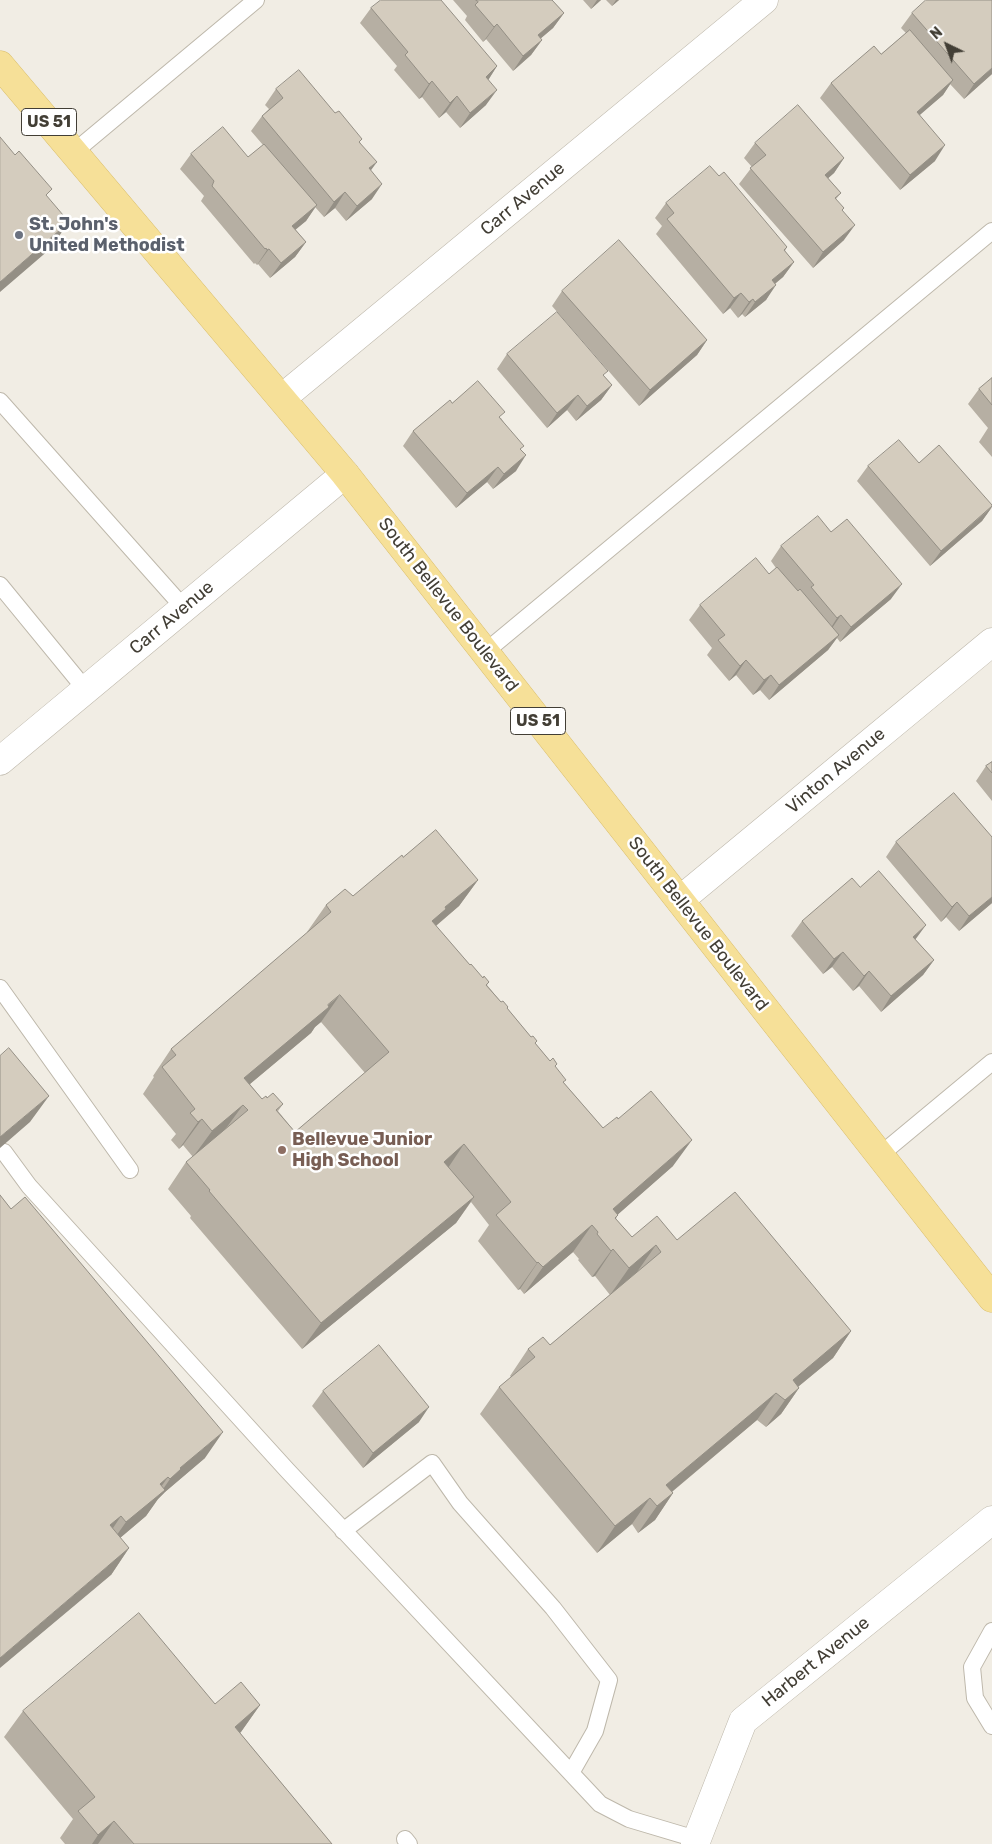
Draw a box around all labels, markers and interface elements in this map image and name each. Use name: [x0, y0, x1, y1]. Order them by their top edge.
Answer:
north arrow: [922, 20, 972, 70]
text: N: [927, 24, 946, 43]
road number: US 51: [22, 108, 76, 136]
street label: Carr Avenue: [477, 158, 569, 240]
place label: St. John's United Methodist: [29, 214, 185, 256]
marker: St. John's United Methodist: [13, 229, 25, 241]
street label: South Bellevue Boulevard: [373, 514, 523, 696]
street label: Carr Avenue: [126, 577, 218, 659]
road number: US 51: [510, 708, 566, 734]
street label: Vinton Avenue: [782, 723, 890, 819]
street label: South Bellevue Boulevard: [623, 833, 773, 1015]
place label: Bellevue Junior High School: [292, 1129, 432, 1172]
marker: Bellevue Junior High School: [276, 1144, 288, 1156]
street label: Harbert Avenue: [758, 1612, 874, 1712]

